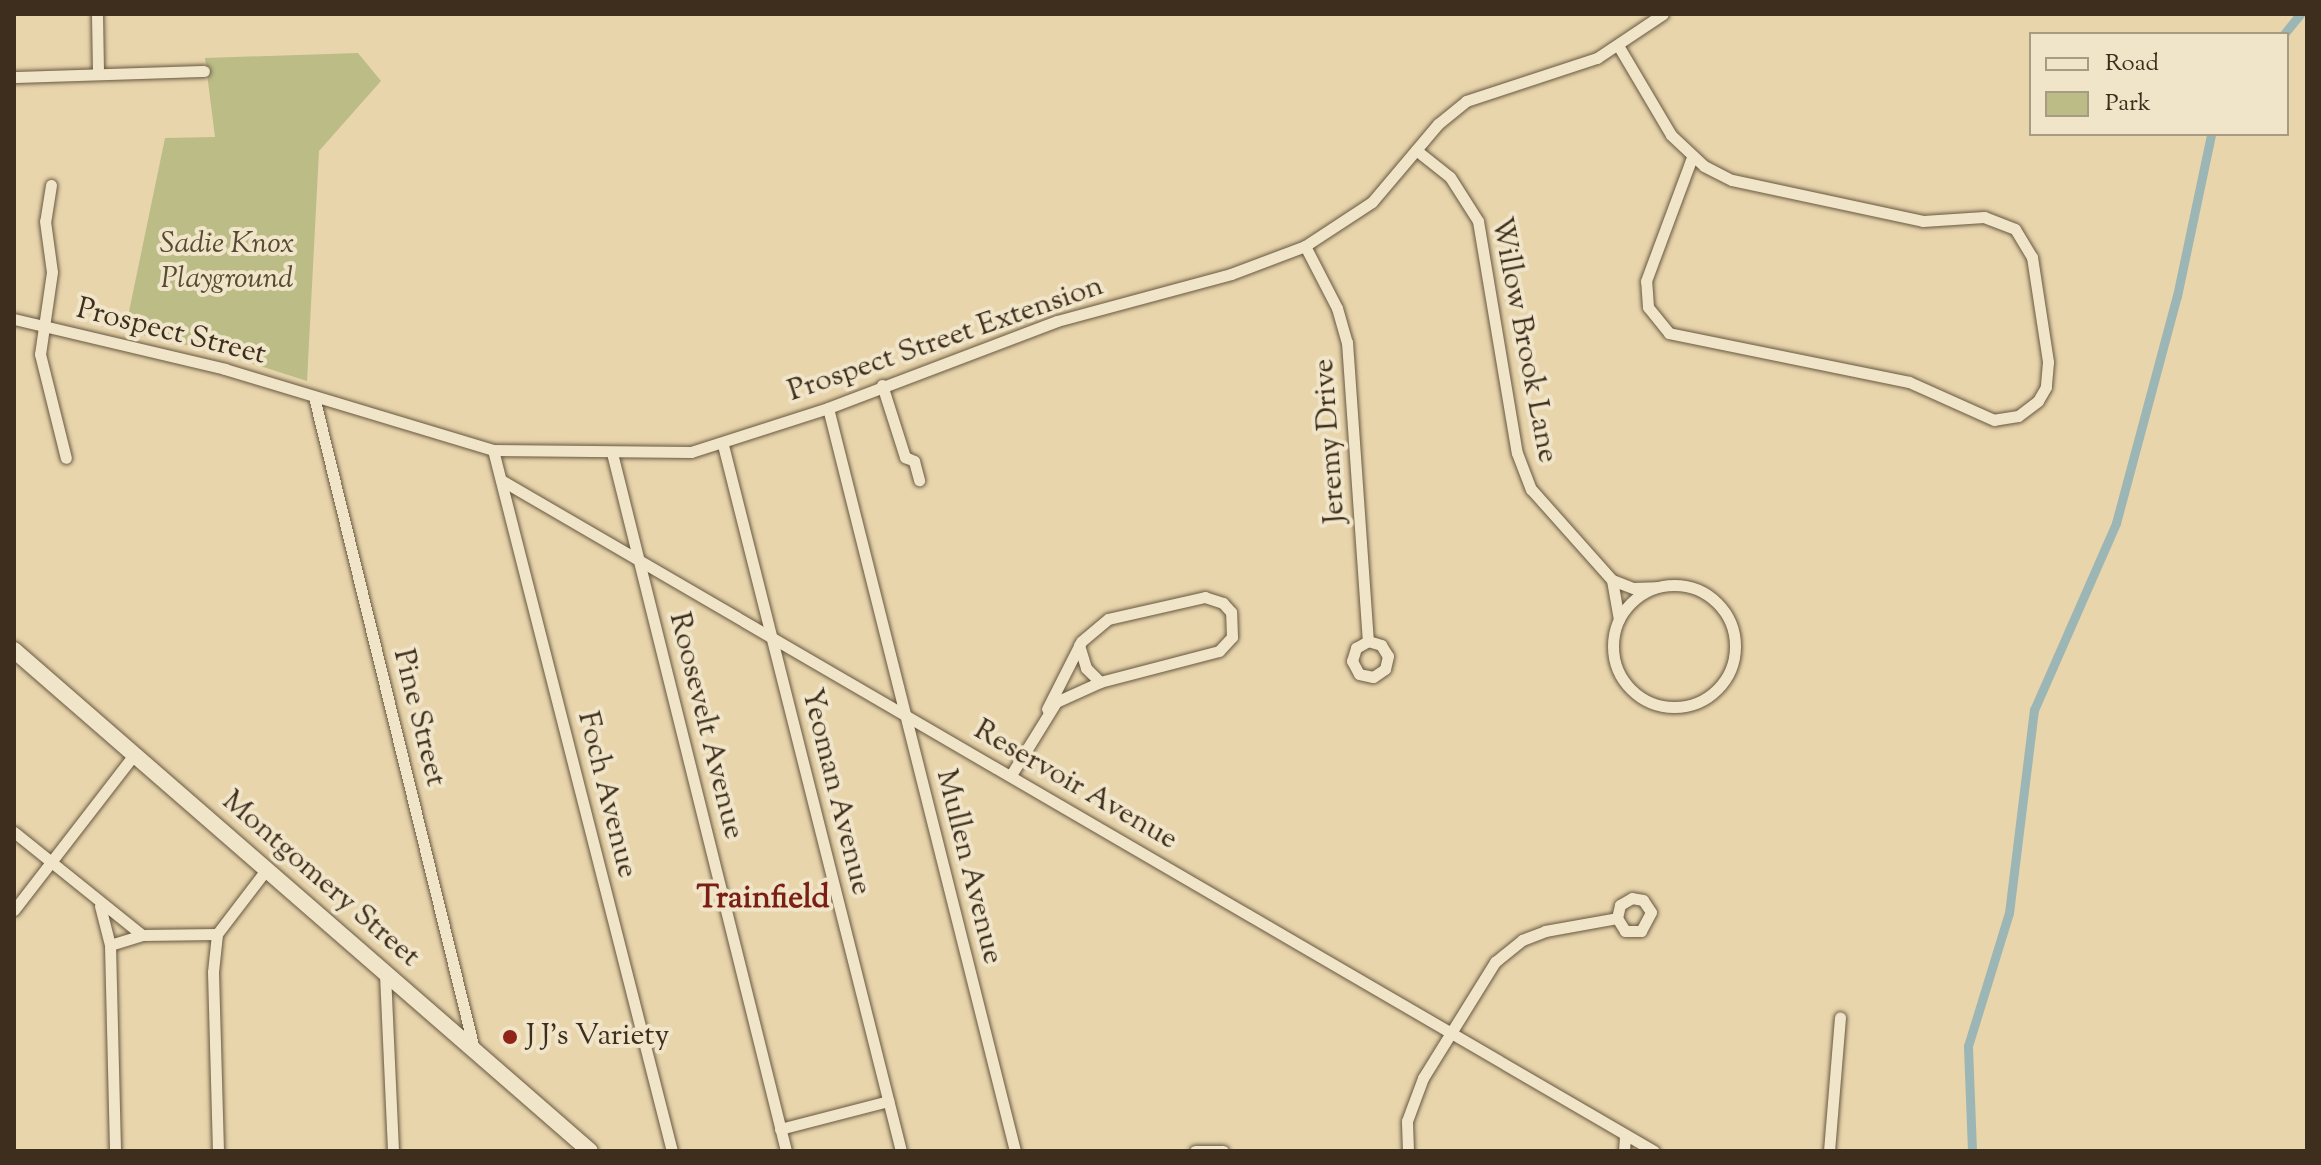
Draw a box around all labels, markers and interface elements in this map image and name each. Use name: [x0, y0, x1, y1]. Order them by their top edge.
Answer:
legend: [2029, 32, 2289, 136]
text: Road: [2105, 47, 2159, 81]
text: Park: [2105, 87, 2151, 121]
street label: Willow Brook Lane: [1482, 214, 1564, 466]
park label: Sadie Knox Playground: [160, 227, 294, 298]
street label: Prospect Street Extension: [784, 269, 1108, 411]
street label: Prospect Street: [72, 292, 270, 374]
street label: Jeremy Drive: [1307, 357, 1355, 525]
street label: Roosevelt Avenue: [659, 609, 751, 843]
street label: Pine Street: [384, 646, 452, 790]
street label: Yeoman Avenue: [792, 685, 878, 899]
street label: Foch Avenue: [568, 708, 644, 882]
street label: Reservoir Avenue: [967, 713, 1183, 859]
street label: Mullen Avenue: [926, 766, 1010, 968]
street label: Montgomery Street: [214, 784, 426, 976]
district label: Trainfield: [696, 880, 830, 918]
place label: J J's Variety: [526, 1019, 669, 1055]
marker: J J's Variety: [501, 1028, 519, 1046]

